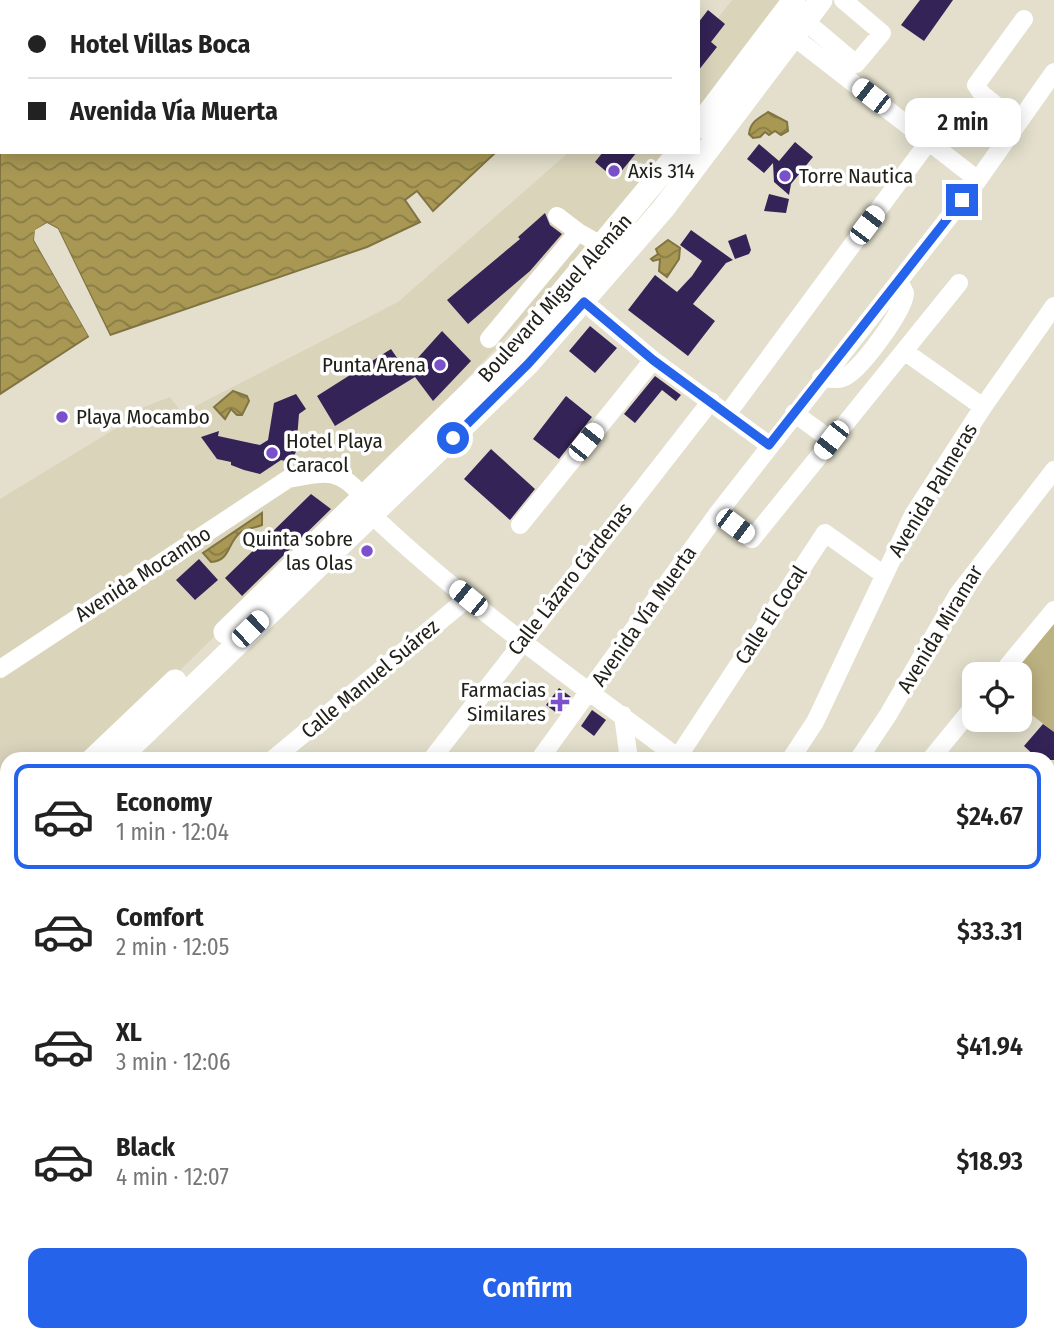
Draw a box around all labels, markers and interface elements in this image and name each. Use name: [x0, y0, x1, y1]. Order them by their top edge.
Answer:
text: Hotel Villas Boca: [70, 29, 250, 60]
car: [848, 75, 895, 117]
text: Avenida Vía Muerta: [70, 96, 278, 127]
callout: 2 min: [904, 99, 1020, 148]
text: 2 min: [937, 108, 989, 136]
place label: Axis 314: [628, 158, 695, 184]
marker: Axis 314: [606, 163, 622, 179]
place label: Torre Nautica: [799, 163, 913, 189]
marker: Torre Nautica: [777, 168, 793, 184]
route end: [946, 184, 978, 216]
car: [846, 202, 889, 248]
street label: Boulevard Miguel Alemán: [473, 208, 637, 388]
place label: Punta Arena: [322, 352, 426, 378]
marker: Punta Arena: [432, 357, 448, 373]
place label: Playa Mocambo: [76, 404, 210, 430]
marker: Playa Mocambo: [54, 409, 70, 425]
car: [810, 417, 853, 463]
street label: Avenida Palmeras: [883, 418, 983, 562]
car: [565, 419, 608, 465]
route start: [437, 422, 469, 454]
place label: Hotel Playa Caracol: [286, 428, 383, 478]
marker: Hotel Playa Caracol: [264, 445, 280, 461]
street label: Calle Lázaro Cárdenas: [502, 497, 638, 661]
car: [712, 505, 759, 547]
street label: Avenida Mocambo: [70, 520, 216, 628]
place label: Quinta sobre las Olas: [242, 526, 353, 576]
street label: Avenida Vía Muerta: [586, 541, 702, 691]
marker: Quinta sobre las Olas: [359, 543, 375, 559]
street label: Calle El Cocal: [729, 560, 813, 669]
street label: Avenida Miramar: [892, 560, 989, 698]
car: [446, 577, 491, 619]
car: [228, 607, 273, 651]
street label: Calle Manuel Suárez: [296, 614, 444, 744]
map controls: [962, 662, 1032, 732]
button: locate: [962, 662, 1032, 732]
place label: Farmacias Similares: [461, 677, 546, 727]
marker: Farmacias Similares: [552, 694, 568, 710]
icon: car: [32, 785, 95, 848]
text: Economy: [116, 787, 212, 818]
text: $24.67: [956, 801, 1023, 832]
text: 1 min · 12:04: [116, 818, 229, 846]
icon: car: [32, 900, 95, 963]
text: Comfort: [116, 902, 204, 933]
text: $33.31: [957, 916, 1023, 947]
text: 2 min · 12:05: [116, 933, 229, 961]
icon: car: [32, 1015, 95, 1078]
text: XL: [116, 1017, 142, 1048]
text: $41.94: [956, 1031, 1023, 1062]
text: 3 min · 12:06: [116, 1048, 230, 1076]
icon: car: [32, 1130, 95, 1193]
text: Black: [116, 1132, 175, 1163]
text: $18.93: [956, 1146, 1023, 1177]
text: 4 min · 12:07: [116, 1163, 229, 1191]
button: Confirm: [28, 1248, 1027, 1328]

